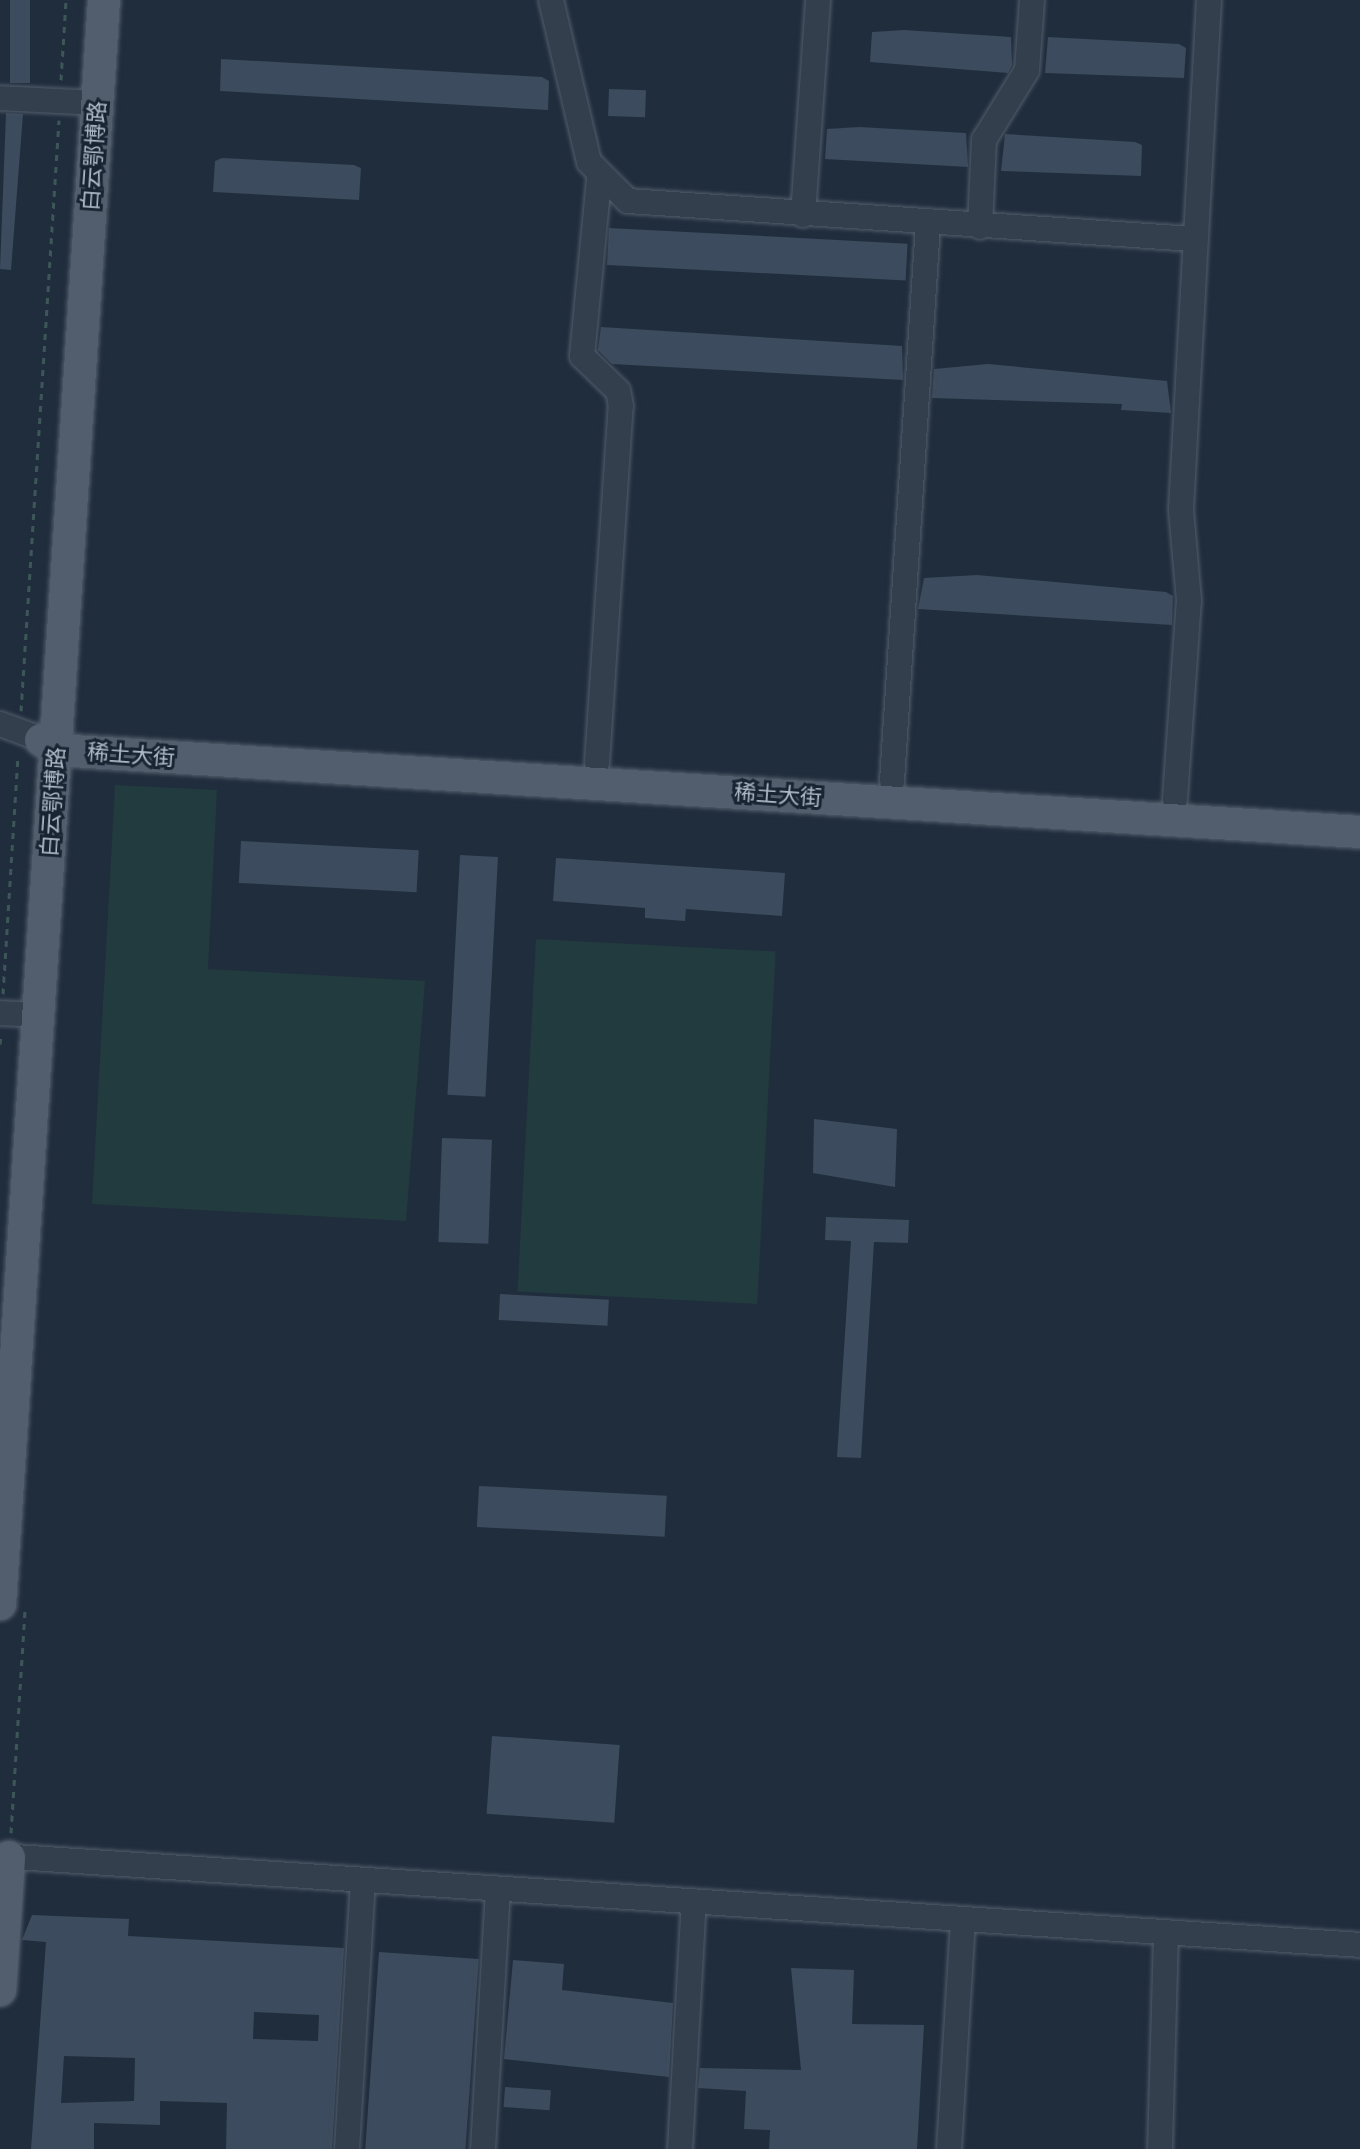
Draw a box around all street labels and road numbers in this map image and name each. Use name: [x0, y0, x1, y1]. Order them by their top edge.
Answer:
street label: 白云鄂博路: [77, 100, 111, 212]
street label: 稀土大街: [86, 739, 176, 771]
street label: 白云鄂博路: [36, 746, 70, 858]
street label: 稀土大街: [733, 779, 823, 811]

